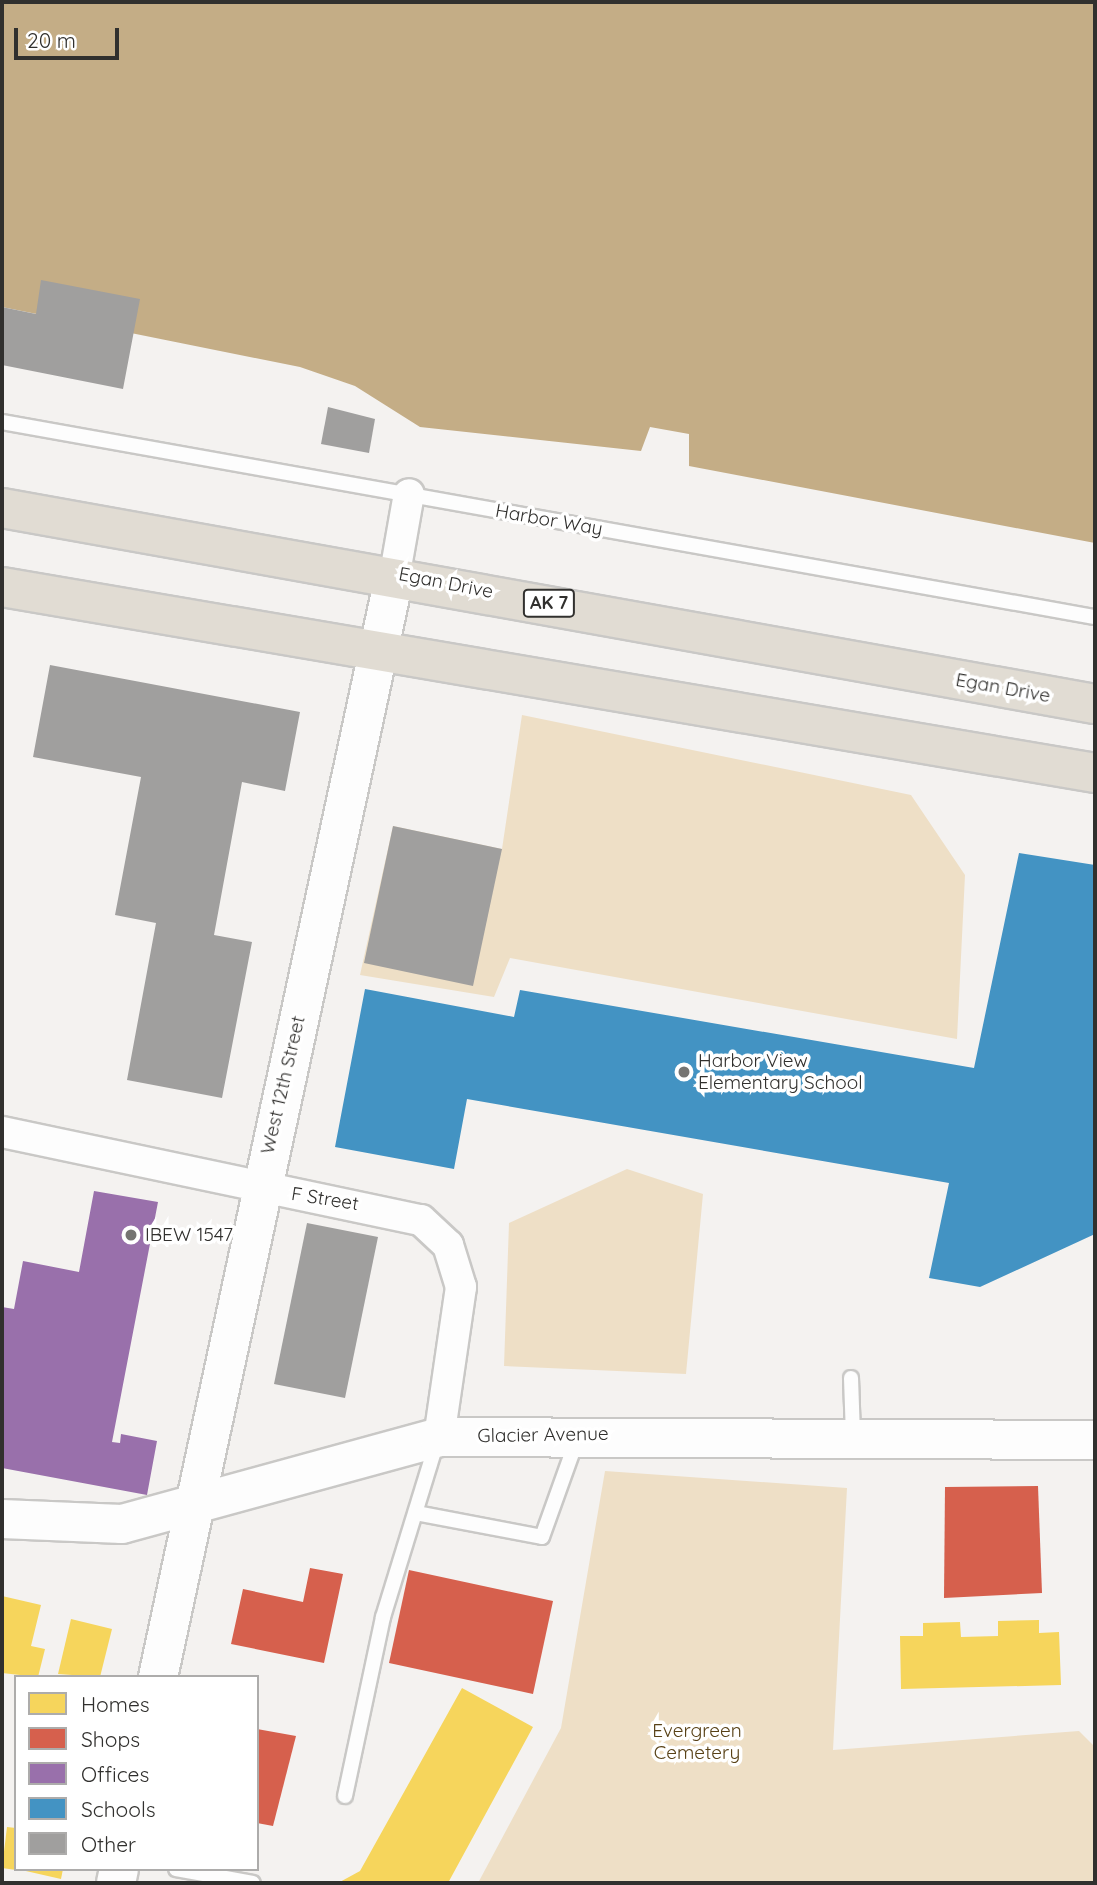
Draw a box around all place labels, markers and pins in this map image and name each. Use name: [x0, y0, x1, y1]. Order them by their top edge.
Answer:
place label: Harbor View Elementary School: [698, 1050, 863, 1094]
marker: Harbor View Elementary School: [676, 1064, 692, 1080]
place label: IBEW 1547: [145, 1224, 233, 1246]
marker: IBEW 1547: [123, 1227, 139, 1243]

